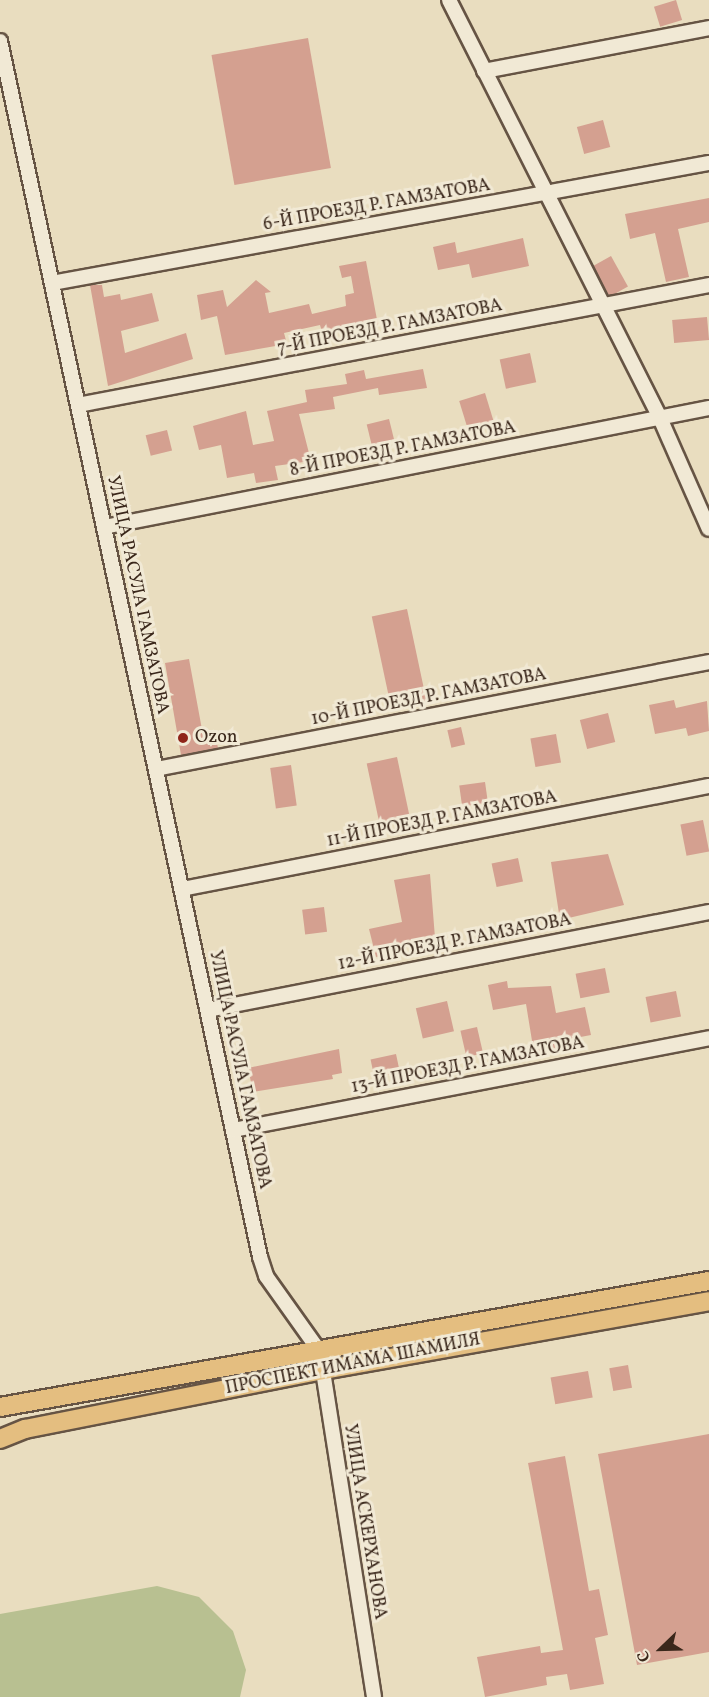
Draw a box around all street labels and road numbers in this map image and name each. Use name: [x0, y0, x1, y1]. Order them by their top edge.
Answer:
street label: 6-Й ПРОЕЗД Р. ГАМЗАТОВА: [262, 175, 492, 237]
street label: 7-Й ПРОЕЗД Р. ГАМЗАТОВА: [276, 296, 504, 360]
street label: 8-Й ПРОЕЗД Р. ГАМЗАТОВА: [288, 417, 518, 483]
street label: УЛИЦА РАСУЛА ГАМЗАТОВА: [101, 474, 173, 716]
street label: 10-Й ПРОЕЗД Р. ГАМЗАТОВА: [310, 665, 548, 731]
street label: 11-Й ПРОЕЗД Р. ГАМЗАТОВА: [325, 787, 559, 853]
street label: 12-Й ПРОЕЗД Р. ГАМЗАТОВА: [336, 910, 574, 976]
street label: УЛИЦА РАСУЛА ГАМЗАТОВА: [203, 949, 275, 1191]
street label: 13-Й ПРОЕЗД Р. ГАМЗАТОВА: [350, 1033, 586, 1099]
street label: ПРОСПЕКТ ИМАМА ШАМИЛЯ: [223, 1330, 483, 1400]
street label: УЛИЦА АСКЕРХАНОВА: [338, 1423, 390, 1621]

